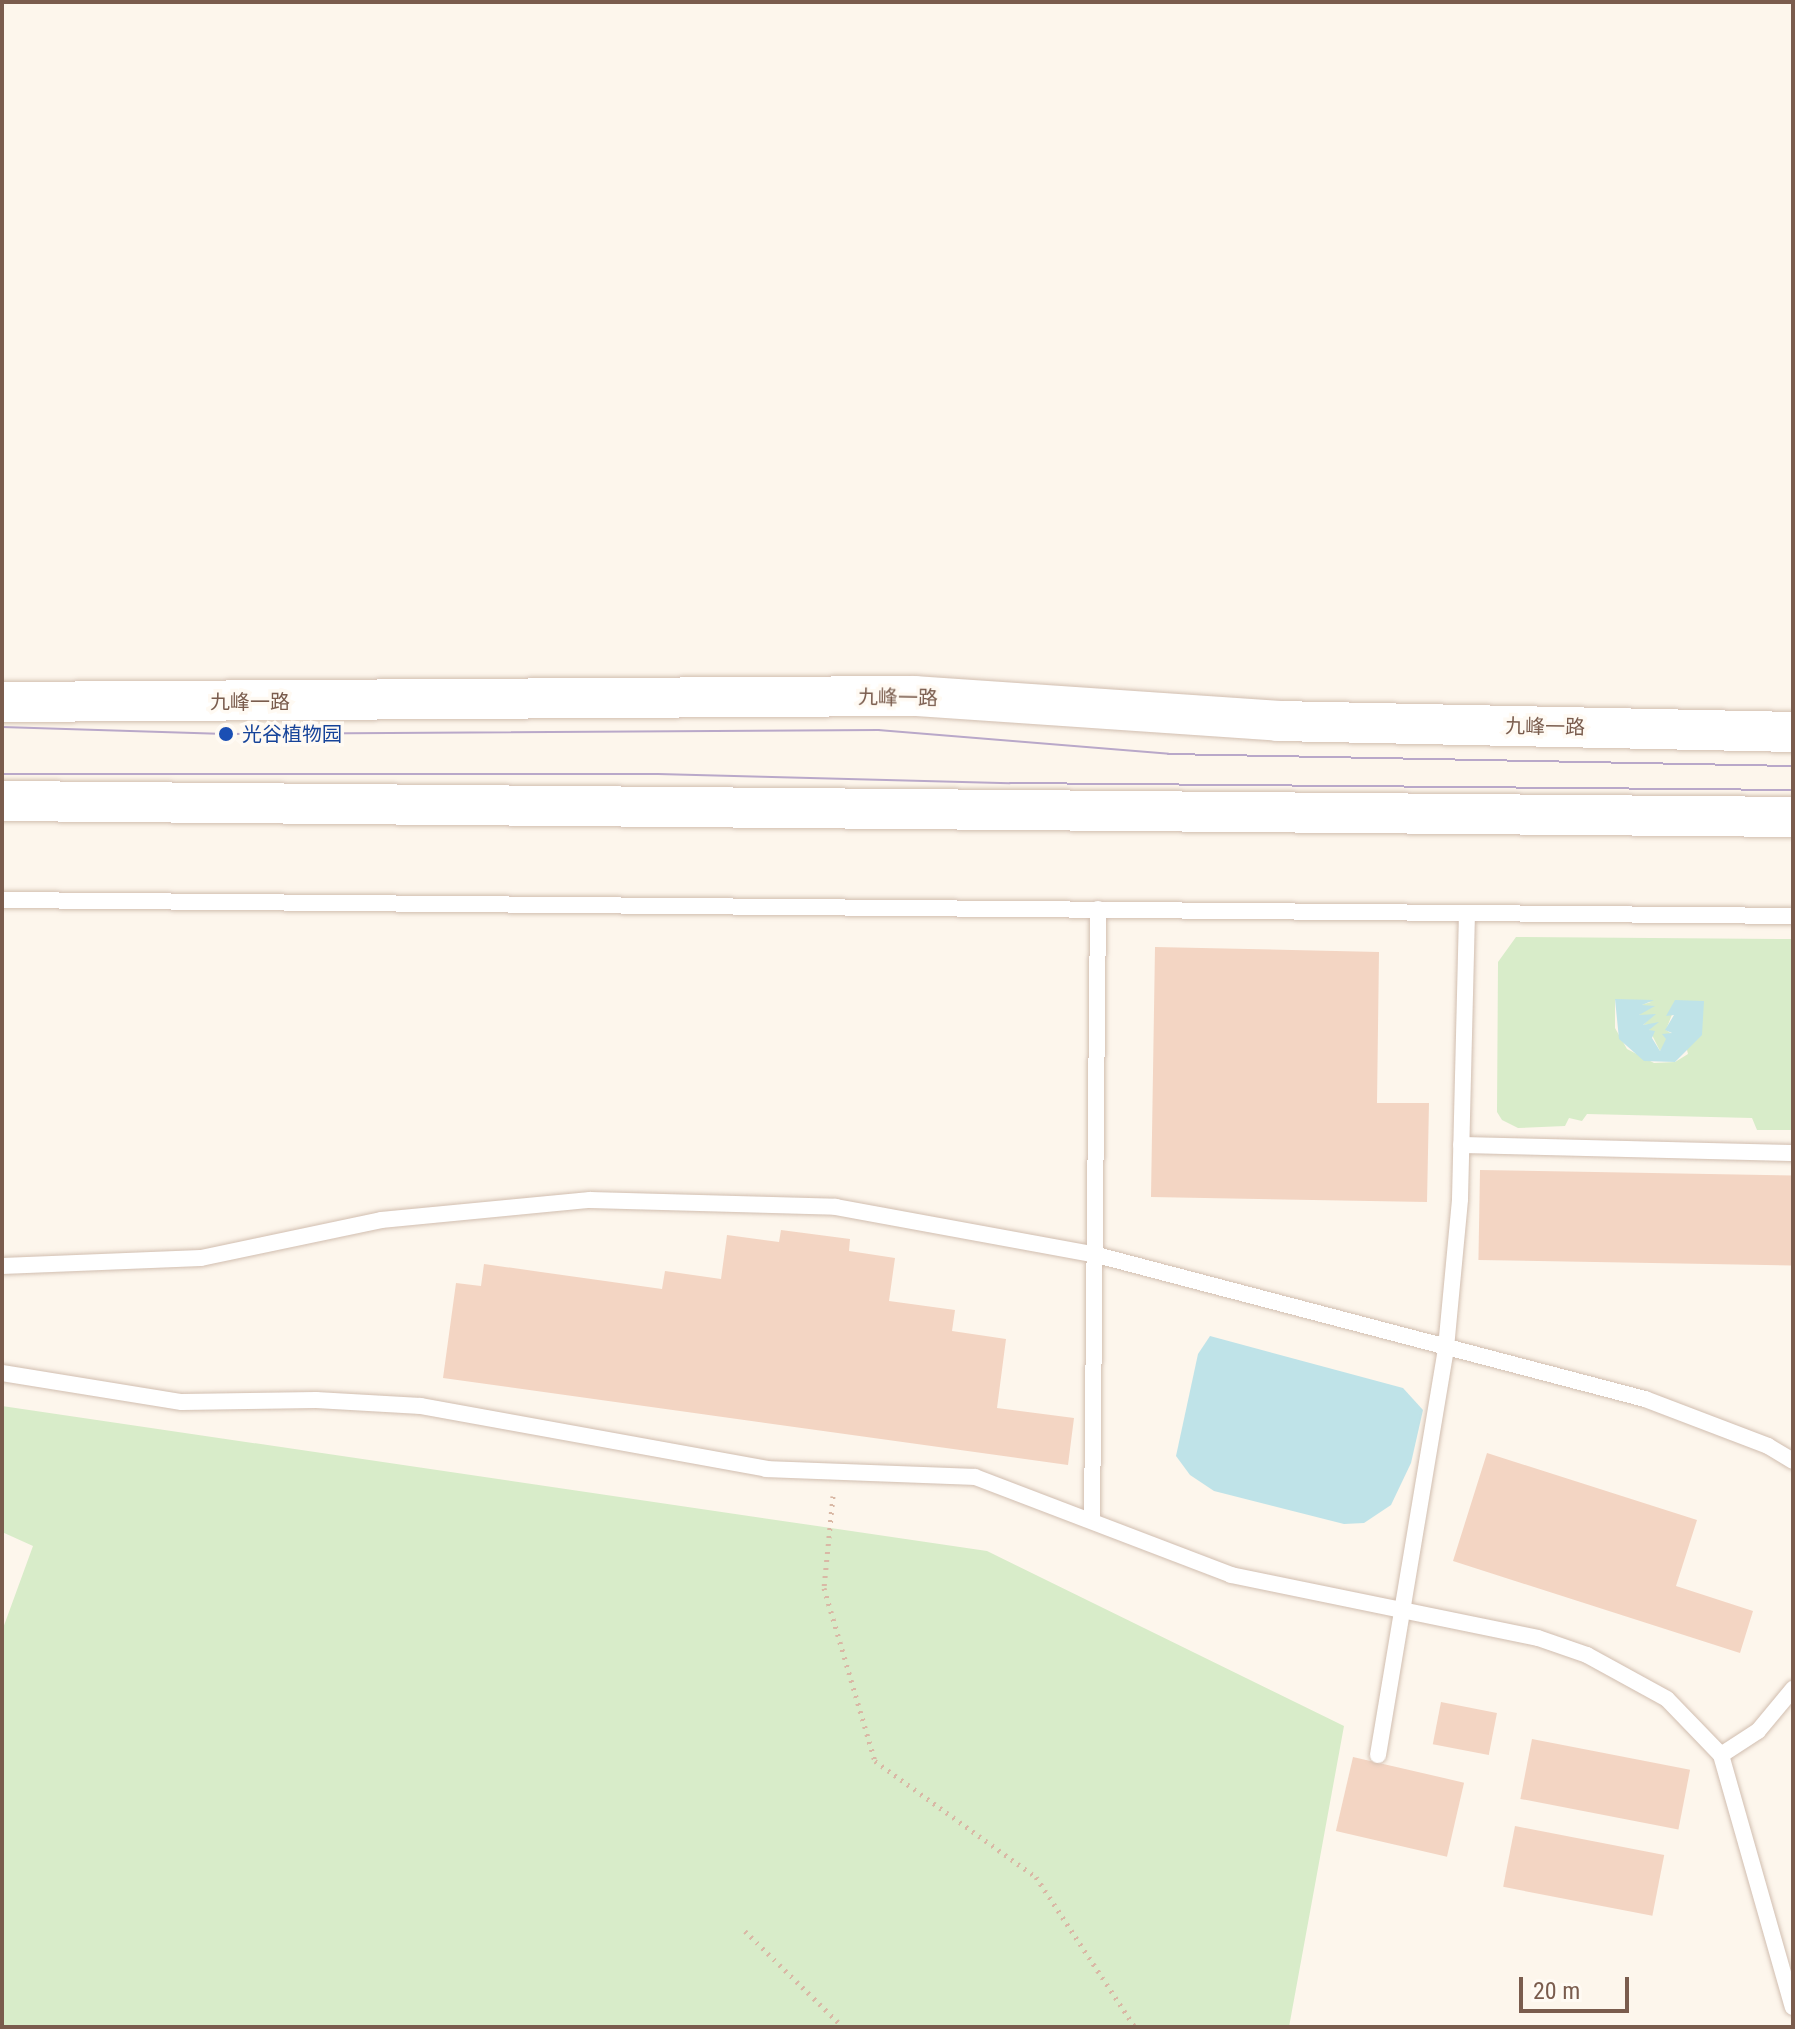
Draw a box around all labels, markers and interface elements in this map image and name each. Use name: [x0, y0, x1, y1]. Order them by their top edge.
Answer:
street label: 九峰一路: [858, 685, 938, 711]
street label: 九峰一路: [210, 690, 290, 714]
street label: 九峰一路: [1505, 714, 1585, 740]
place label: 光谷植物园: [242, 722, 342, 746]
marker: 光谷植物园: [217, 725, 235, 743]
scale bar: [1523, 1961, 1633, 2011]
text: 20 m: [1533, 1977, 1580, 2005]

